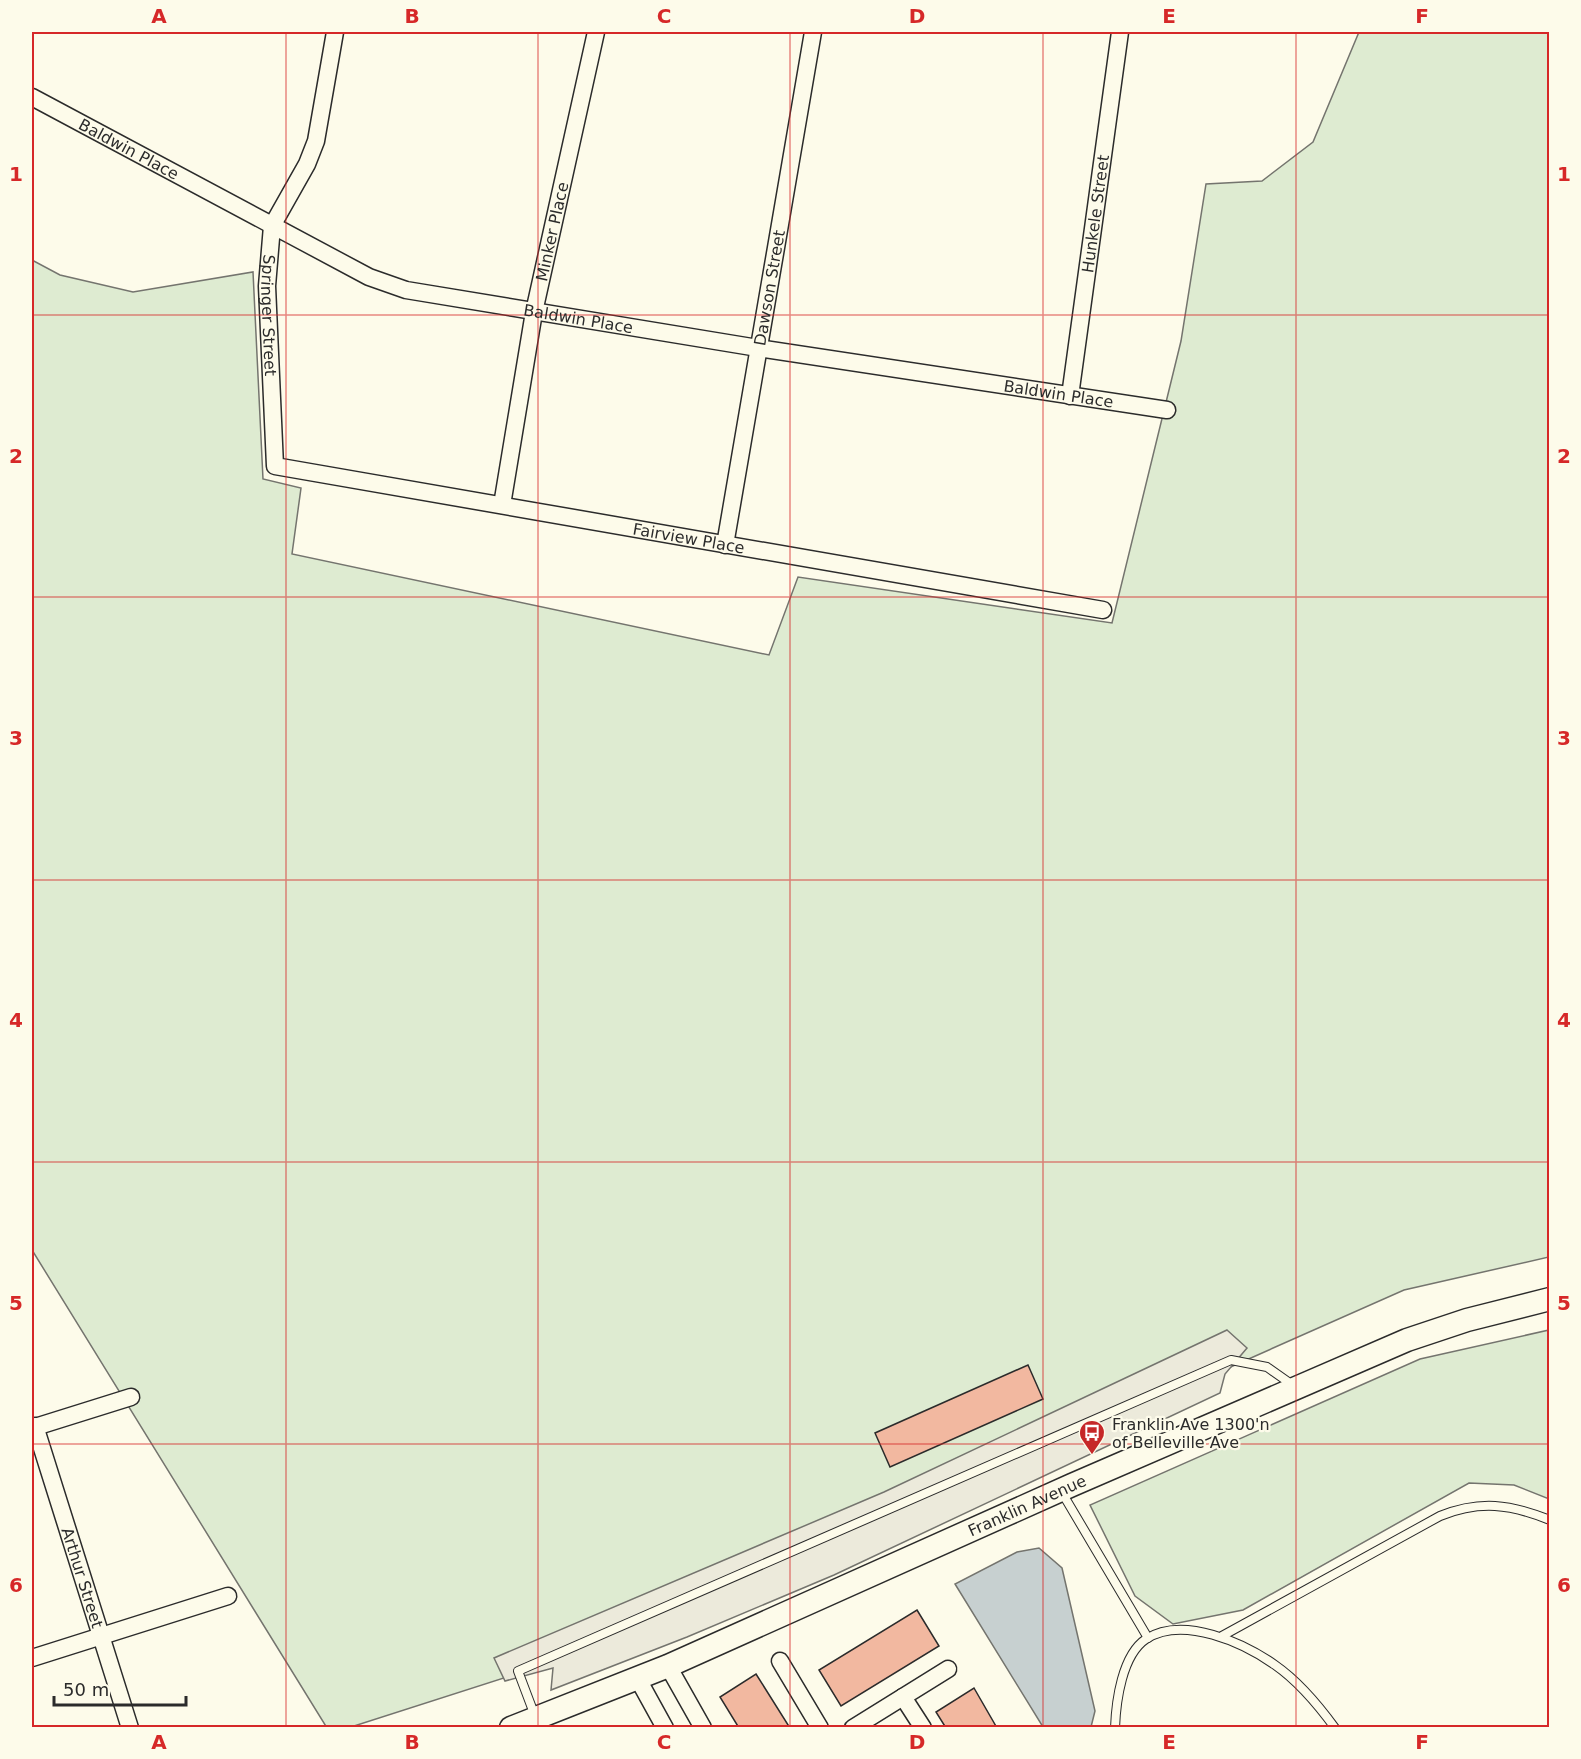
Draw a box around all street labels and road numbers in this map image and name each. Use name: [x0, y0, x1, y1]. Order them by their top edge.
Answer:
street label: Baldwin Place: [75, 115, 182, 184]
street label: Hunkele Street: [1078, 154, 1113, 274]
street label: Minker Place: [532, 180, 573, 283]
street label: Dawson Street: [750, 228, 789, 347]
street label: Springer Street: [257, 254, 280, 377]
street label: Baldwin Place: [522, 301, 635, 337]
street label: Baldwin Place: [1002, 376, 1115, 412]
street label: Fairview Place: [631, 519, 746, 558]
street label: Franklin Avenue: [965, 1471, 1089, 1540]
street label: Arthur Street: [58, 1525, 107, 1630]

